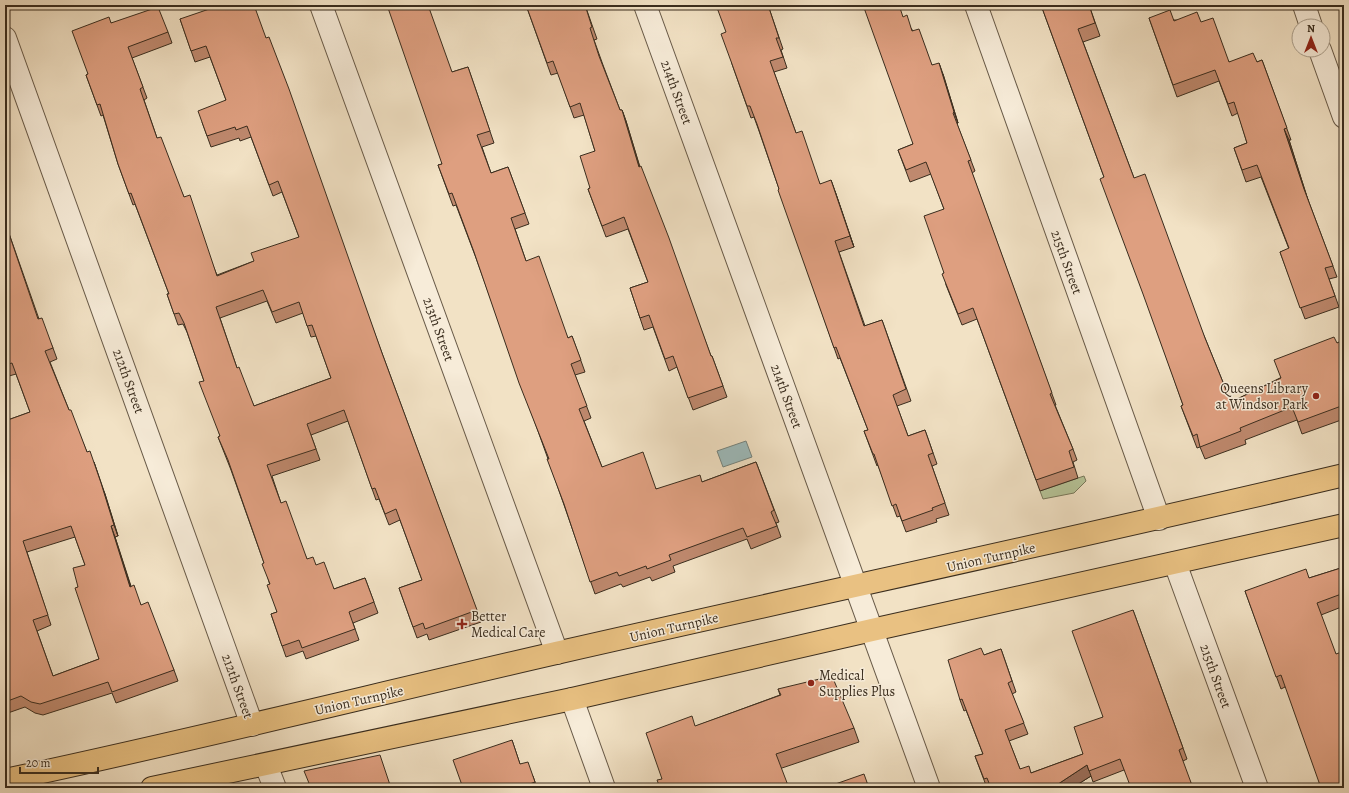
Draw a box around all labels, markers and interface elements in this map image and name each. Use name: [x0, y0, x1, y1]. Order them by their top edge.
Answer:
north arrow: [1291, 18, 1331, 58]
text: N: [1307, 21, 1315, 36]
street label: 214th Street: [656, 57, 697, 127]
street label: 215th Street: [1046, 228, 1087, 297]
street label: 213th Street: [418, 295, 459, 364]
street label: 212th Street: [108, 346, 149, 416]
street label: 214th Street: [766, 361, 807, 431]
place label: Queens Library at Windsor Park: [1215, 379, 1309, 414]
marker: Queens Library at Windsor Park: [1311, 391, 1321, 401]
street label: Union Turnpike: [945, 538, 1037, 577]
place label: Better Medical Care: [471, 607, 546, 642]
street label: Union Turnpike: [628, 608, 720, 647]
marker: Better Medical Care: [456, 618, 468, 630]
street label: 215th Street: [1195, 642, 1236, 711]
street label: 212th Street: [217, 651, 258, 721]
place label: Medical Supplies Plus: [819, 666, 895, 701]
marker: Medical Supplies Plus: [806, 678, 816, 688]
street label: Union Turnpike: [313, 681, 405, 720]
scale bar: [20, 749, 98, 775]
text: 20 m: [26, 755, 50, 771]

